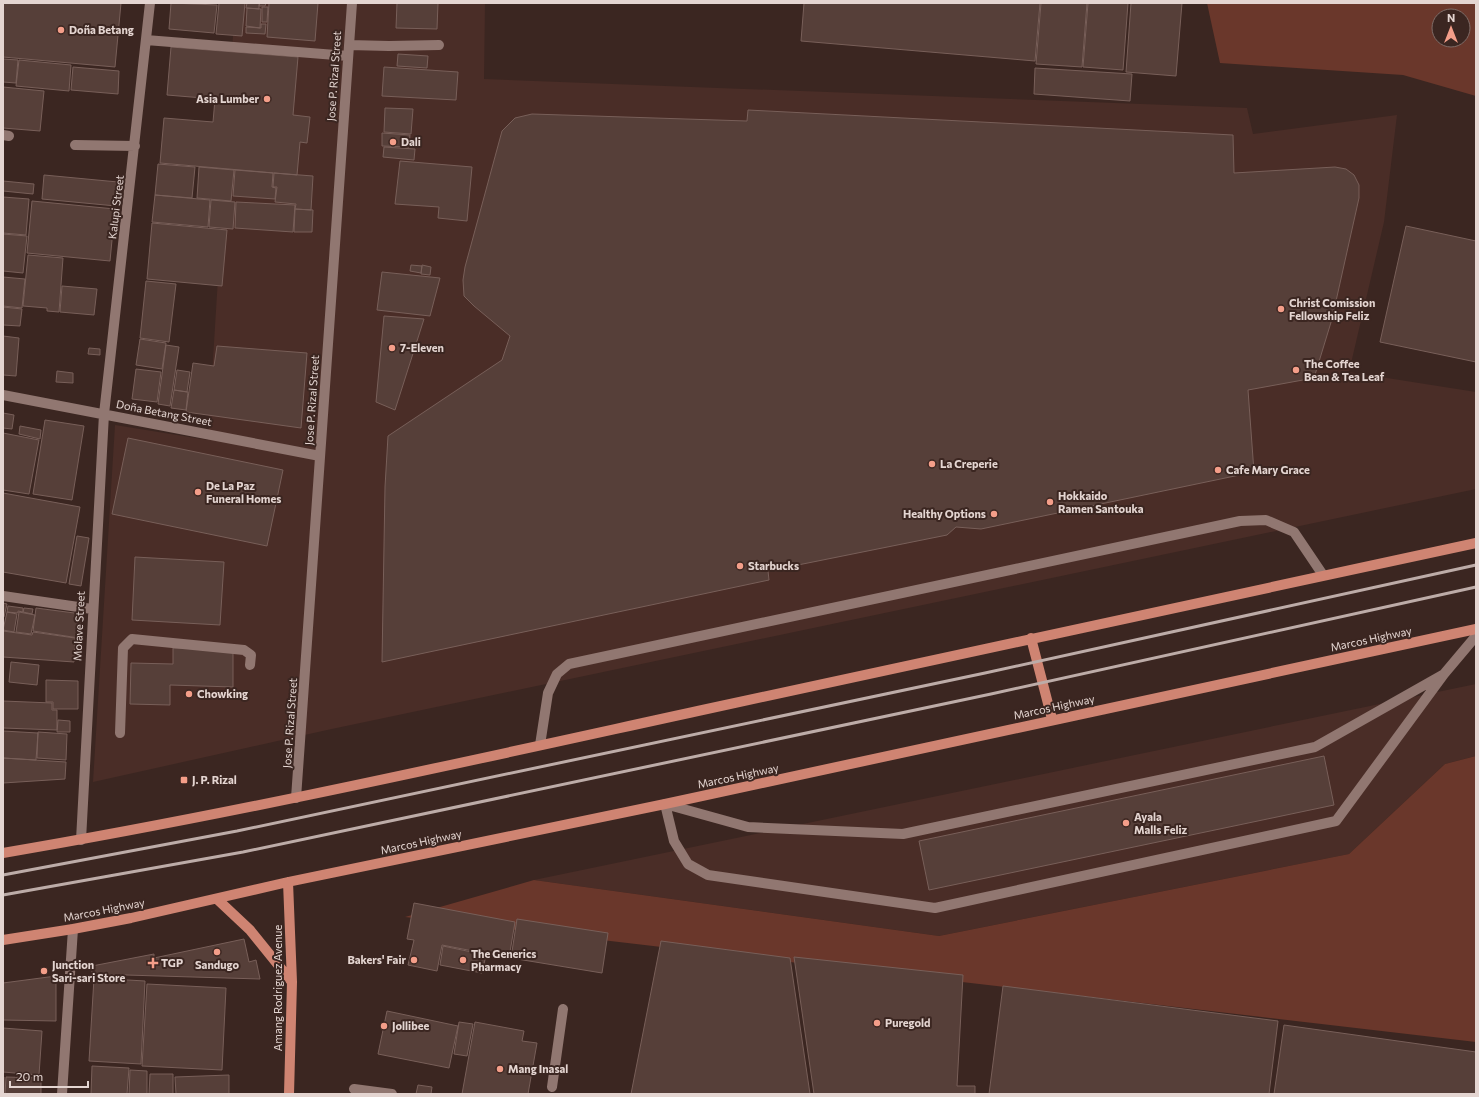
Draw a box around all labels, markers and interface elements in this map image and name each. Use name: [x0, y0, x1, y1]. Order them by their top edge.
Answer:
north arrow: [1431, 8, 1471, 48]
text: N: [1447, 11, 1455, 24]
place label: Doña Betang: [69, 23, 134, 36]
marker: Doña Betang: [56, 25, 66, 35]
street label: Jose P. Rizal Street: [324, 30, 344, 122]
place label: Asia Lumber: [196, 92, 259, 105]
marker: Asia Lumber: [262, 94, 272, 104]
place label: Dali: [401, 135, 421, 148]
marker: Dali: [388, 137, 398, 147]
street label: Kalupi Street: [105, 174, 126, 240]
place label: Christ Comission Fellowship Feliz: [1289, 296, 1375, 322]
marker: Christ Comission Fellowship Feliz: [1276, 304, 1286, 314]
place label: 7-Eleven: [400, 341, 444, 354]
marker: 7-Eleven: [387, 343, 397, 353]
street label: Jose P. Rizal Street: [302, 354, 322, 446]
place label: The Coffee Bean & Tea Leaf: [1304, 357, 1385, 383]
marker: The Coffee Bean & Tea Leaf: [1291, 365, 1301, 375]
street label: Doña Betang Street: [115, 397, 214, 428]
place label: La Creperie: [940, 457, 998, 470]
marker: La Creperie: [927, 459, 937, 469]
place label: Cafe Mary Grace: [1226, 463, 1310, 476]
marker: Cafe Mary Grace: [1213, 465, 1223, 475]
place label: De La Paz Funeral Homes: [206, 479, 281, 505]
marker: De La Paz Funeral Homes: [193, 487, 203, 497]
place label: Hokkaido Ramen Santouka: [1058, 489, 1144, 515]
marker: Hokkaido Ramen Santouka: [1045, 497, 1055, 507]
place label: Healthy Options: [903, 507, 986, 520]
marker: Healthy Options: [989, 509, 999, 519]
place label: Starbucks: [748, 559, 799, 572]
marker: Starbucks: [735, 561, 745, 571]
street label: Molave Street: [70, 590, 87, 661]
street label: Marcos Highway: [1329, 624, 1413, 653]
street label: Jose P. Rizal Street: [280, 677, 300, 769]
place label: Chowking: [197, 687, 248, 700]
marker: Chowking: [184, 689, 194, 699]
street label: Marcos Highway: [1012, 692, 1096, 721]
street label: Marcos Highway: [696, 761, 780, 790]
place label: J. P. Rizal: [192, 773, 237, 787]
marker: J. P. Rizal: [179, 775, 189, 785]
place label: Ayala Malls Feliz: [1134, 810, 1188, 836]
marker: Ayala Malls Feliz: [1121, 818, 1131, 828]
street label: Marcos Highway: [379, 827, 463, 856]
street label: Marcos Highway: [62, 895, 146, 924]
street label: Amang Rodriguez Avenue: [271, 924, 284, 1051]
marker: Sandugo: [212, 947, 222, 957]
place label: The Generics Pharmacy: [471, 947, 536, 973]
place label: Bakers' Fair: [347, 953, 406, 966]
marker: Bakers' Fair: [409, 955, 419, 965]
marker: The Generics Pharmacy: [458, 955, 468, 965]
place label: TGP: [161, 956, 183, 969]
place label: Junction Sari-sari Store: [52, 958, 125, 984]
marker: TGP: [148, 958, 158, 968]
place label: Sandugo: [195, 958, 239, 971]
marker: Junction Sari-sari Store: [39, 966, 49, 976]
place label: Puregold: [885, 1016, 931, 1029]
marker: Puregold: [872, 1018, 882, 1028]
place label: Jollibee: [392, 1019, 429, 1033]
marker: Jollibee: [379, 1021, 389, 1031]
place label: Mang Inasal: [508, 1062, 568, 1075]
scale bar: [10, 1063, 88, 1089]
marker: Mang Inasal: [495, 1064, 505, 1074]
text: 20 m: [16, 1069, 43, 1083]

